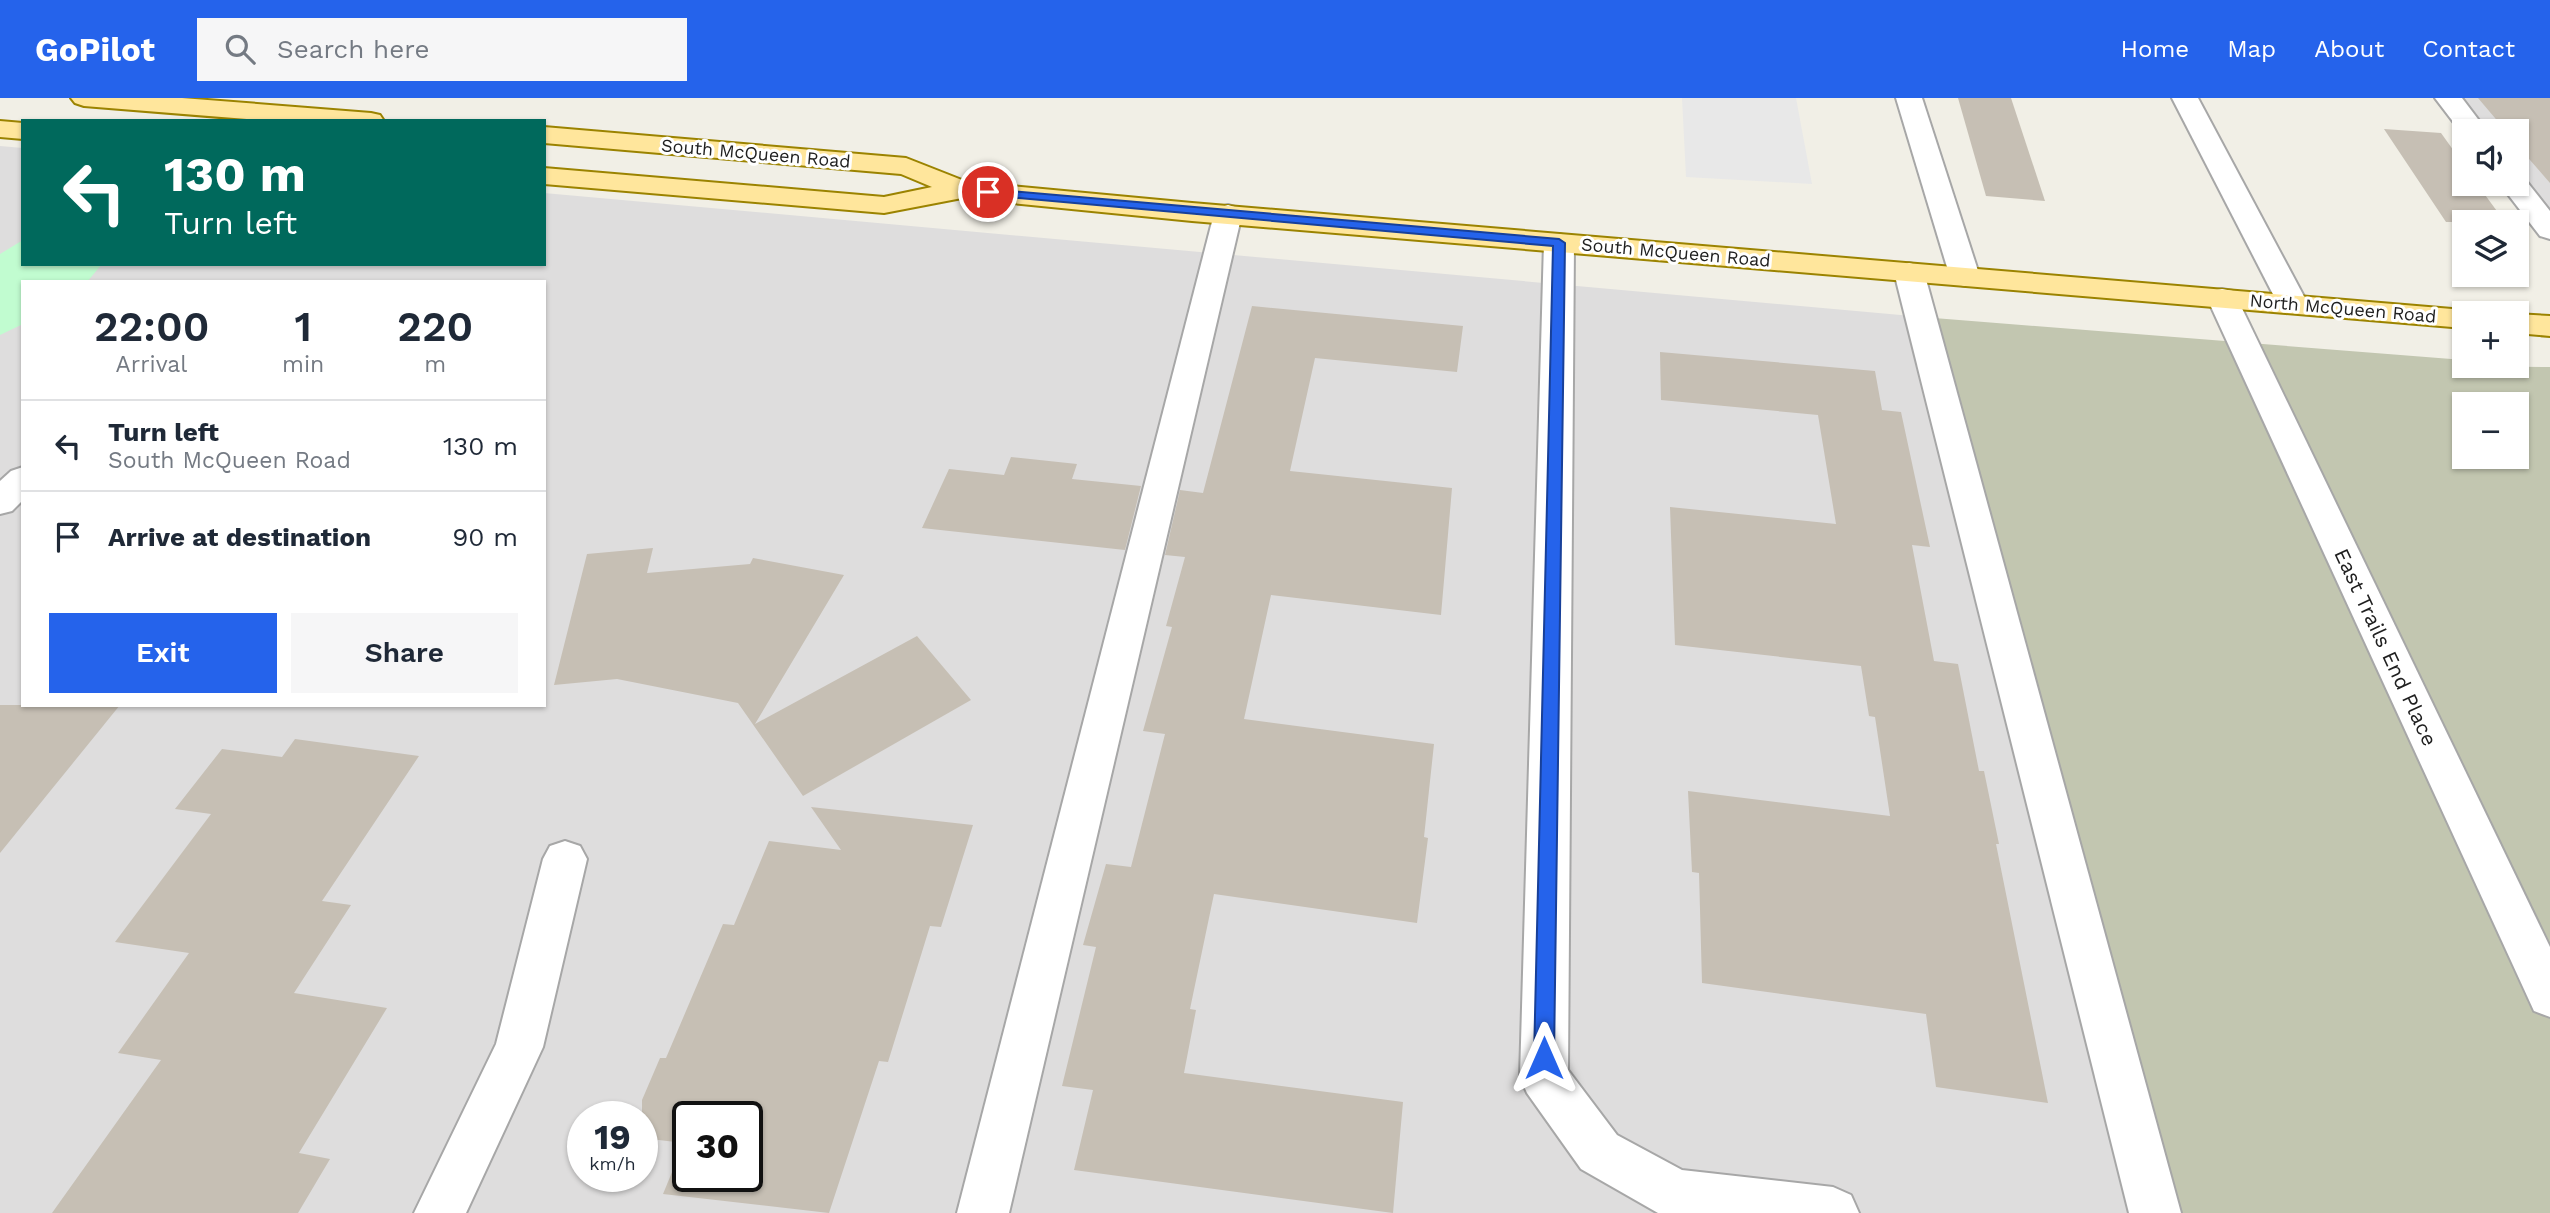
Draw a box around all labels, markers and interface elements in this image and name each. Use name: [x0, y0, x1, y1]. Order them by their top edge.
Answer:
search box: [197, 18, 687, 81]
text: GoPilot: [35, 30, 155, 69]
icon: search: [221, 30, 259, 68]
text: Search here: [277, 34, 429, 64]
text: Home: [2121, 35, 2189, 63]
text: Map: [2227, 35, 2276, 63]
text: About: [2314, 35, 2384, 63]
text: Contact: [2422, 35, 2515, 63]
map controls: [2452, 119, 2529, 469]
button: sound: [2452, 119, 2529, 196]
street label: South McQueen Road: [660, 134, 852, 172]
text: 130 m: [164, 145, 306, 203]
icon: left: [49, 147, 140, 238]
pin: [958, 162, 1018, 222]
icon: arrive: [969, 173, 1007, 211]
text: Turn left: [164, 204, 297, 242]
button: layers: [2452, 210, 2529, 287]
street label: South McQueen Road: [1580, 233, 1772, 271]
street label: North McQueen Road: [2249, 289, 2437, 327]
button: +: [2452, 301, 2529, 378]
text: 22:00: [94, 302, 209, 351]
text: 1: [294, 302, 312, 351]
text: 220: [397, 302, 473, 351]
text: Arrival: [116, 351, 187, 378]
text: min: [282, 351, 324, 378]
text: m: [424, 351, 446, 378]
button: −: [2452, 392, 2529, 469]
text: Turn left: [108, 417, 219, 447]
icon: left: [49, 427, 87, 465]
text: 130 m: [443, 431, 518, 461]
text: South McQueen Road: [108, 447, 351, 474]
icon: arrive: [49, 518, 87, 556]
text: Arrive at destination: [108, 522, 371, 552]
text: 90 m: [452, 522, 518, 552]
street label: East Trails End Place: [2329, 544, 2443, 750]
button: Exit: [49, 613, 277, 693]
button: Share: [291, 613, 518, 693]
position arrow: [1507, 1021, 1581, 1095]
speed limit sign: 30: [672, 1101, 763, 1192]
text: 19: [594, 1116, 631, 1158]
text: km/h: [589, 1153, 636, 1174]

